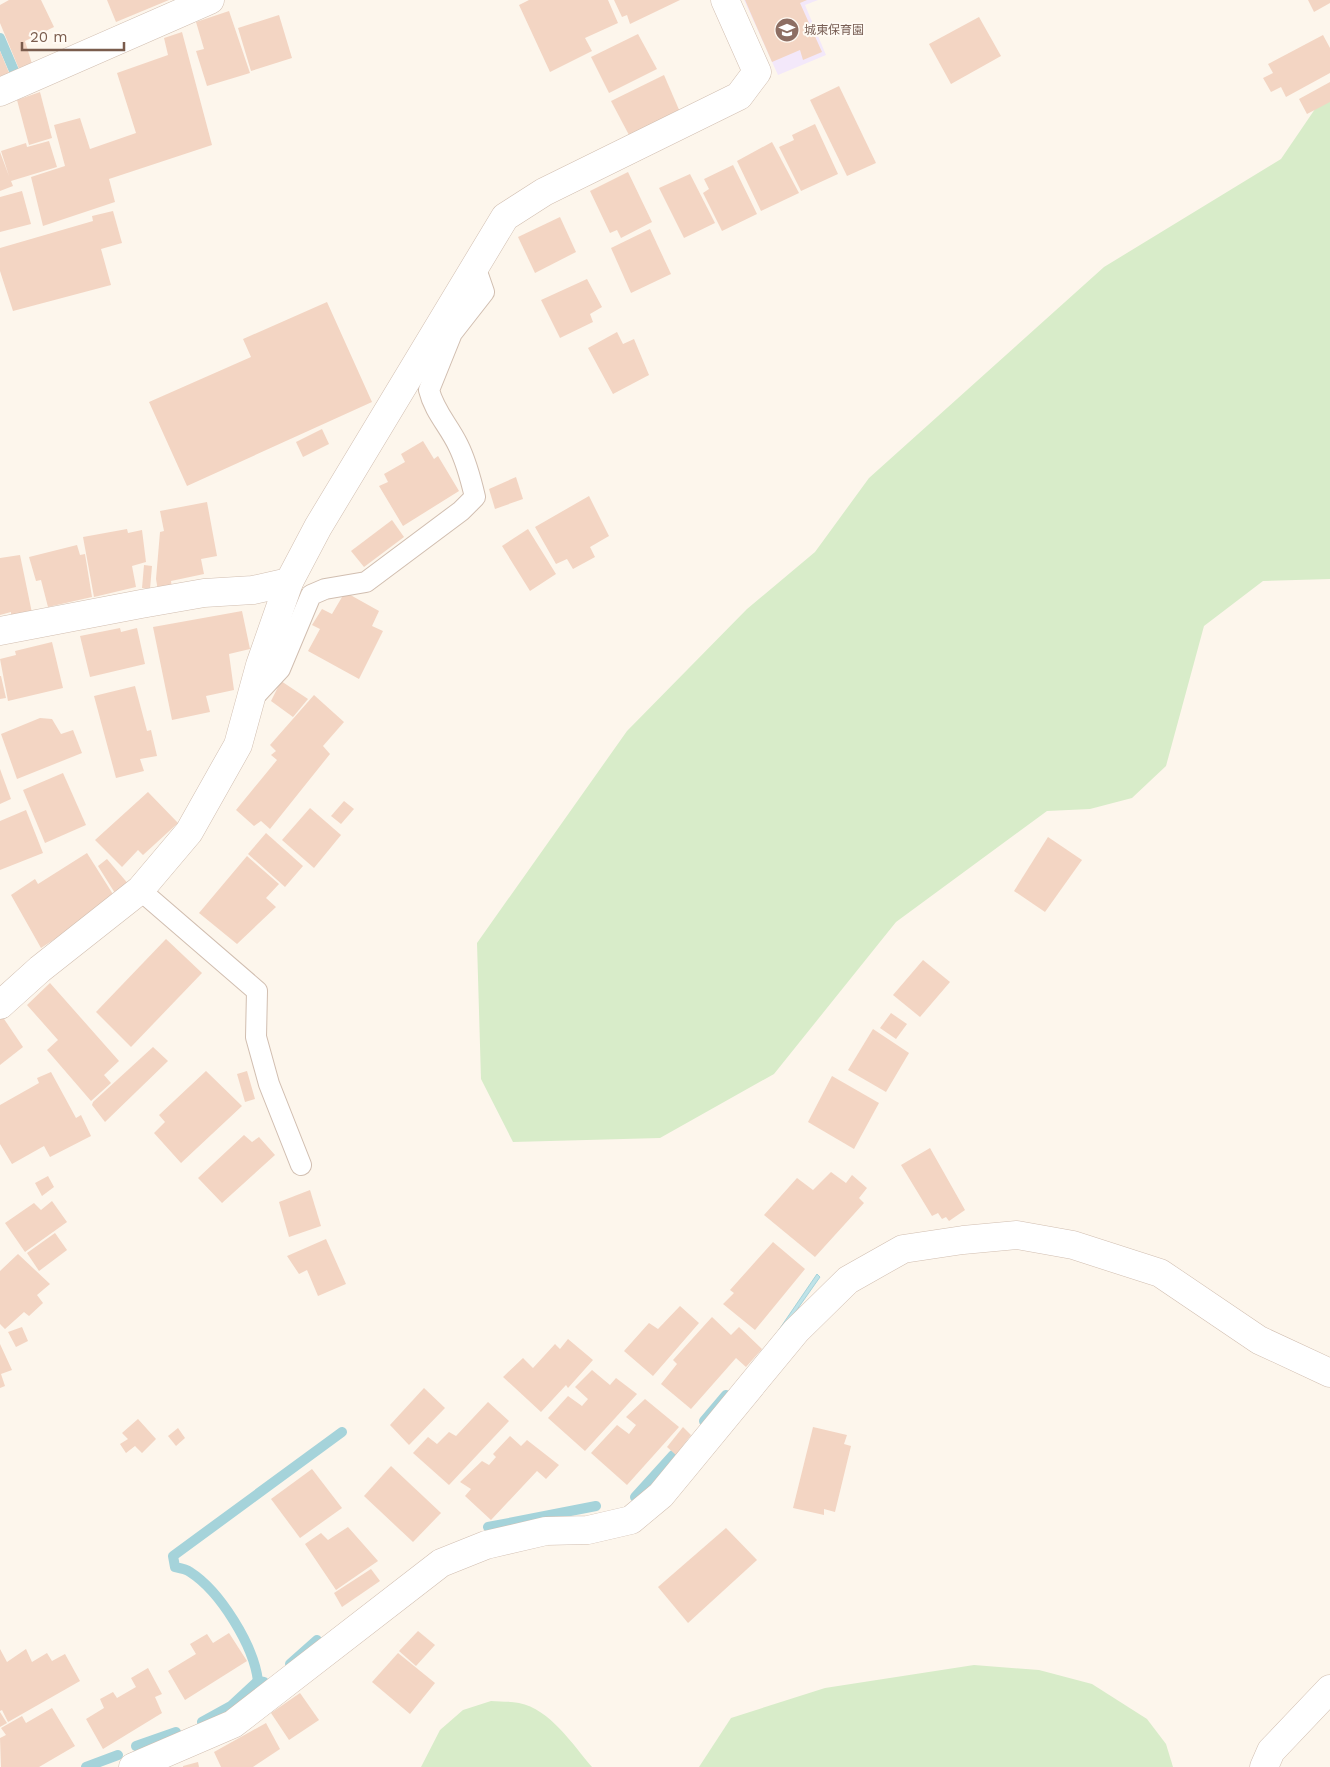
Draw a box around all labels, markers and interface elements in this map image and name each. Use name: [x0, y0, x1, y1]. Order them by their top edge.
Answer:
school or university icon: 城東保育園: [774, 17, 800, 43]
scale bar: [22, 20, 125, 52]
place label: 城東保育園: [804, 23, 864, 37]
text: 20 m: [30, 28, 68, 46]

